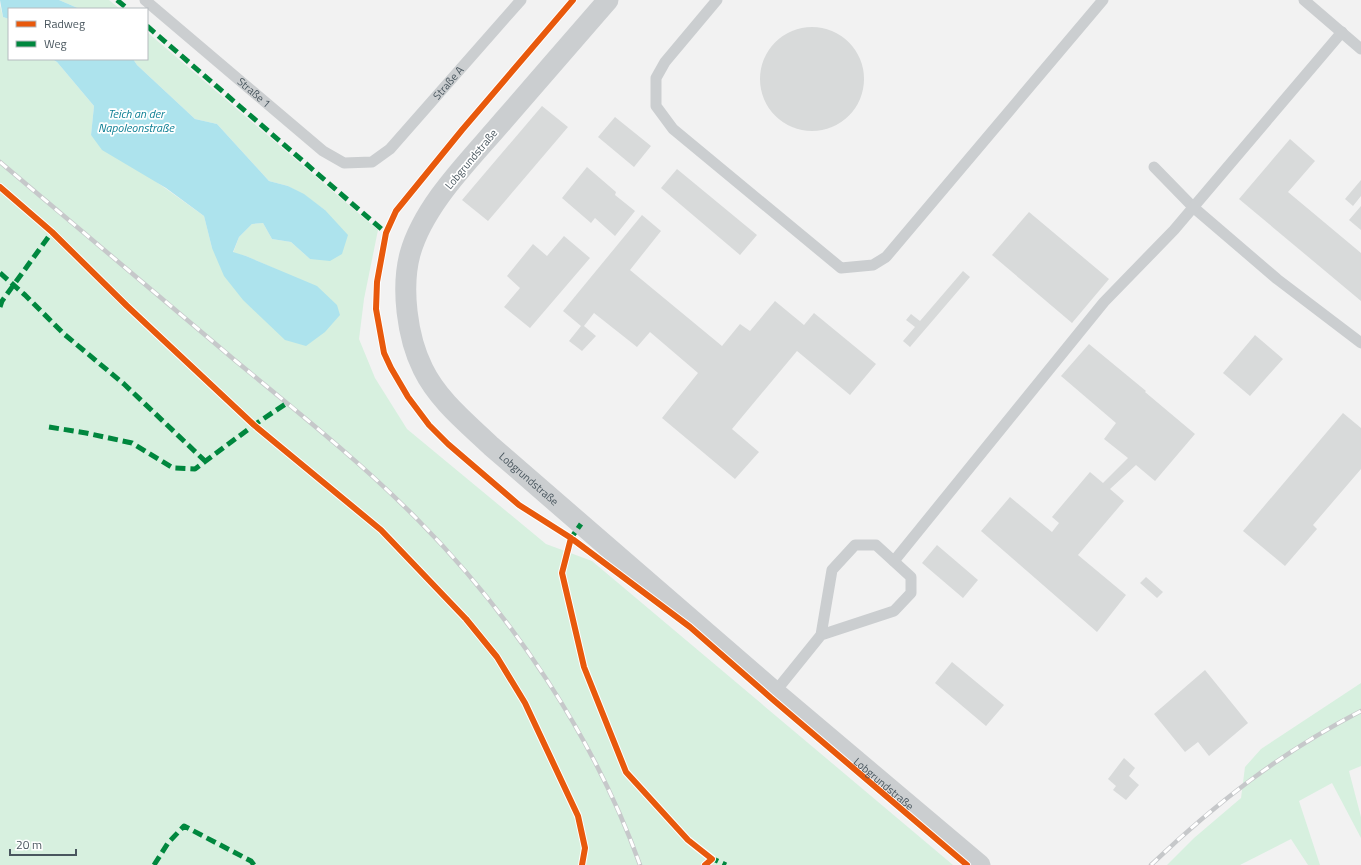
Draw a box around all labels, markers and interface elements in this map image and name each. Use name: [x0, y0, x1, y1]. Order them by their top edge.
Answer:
legend: [8, 8, 148, 60]
text: Radweg: [44, 14, 85, 33]
text: Weg: [44, 34, 67, 53]
street label: Straße A: [429, 62, 468, 103]
street label: Straße 1: [234, 74, 274, 111]
water label: Teich an der Napoleonstraße: [98, 104, 175, 137]
street label: Lobgrundstraße: [441, 125, 501, 192]
street label: Lobgrundstraße: [496, 448, 562, 509]
street label: Lobgrundstraße: [850, 754, 918, 814]
scale bar: [10, 831, 76, 857]
text: 20 m: [16, 835, 42, 854]

